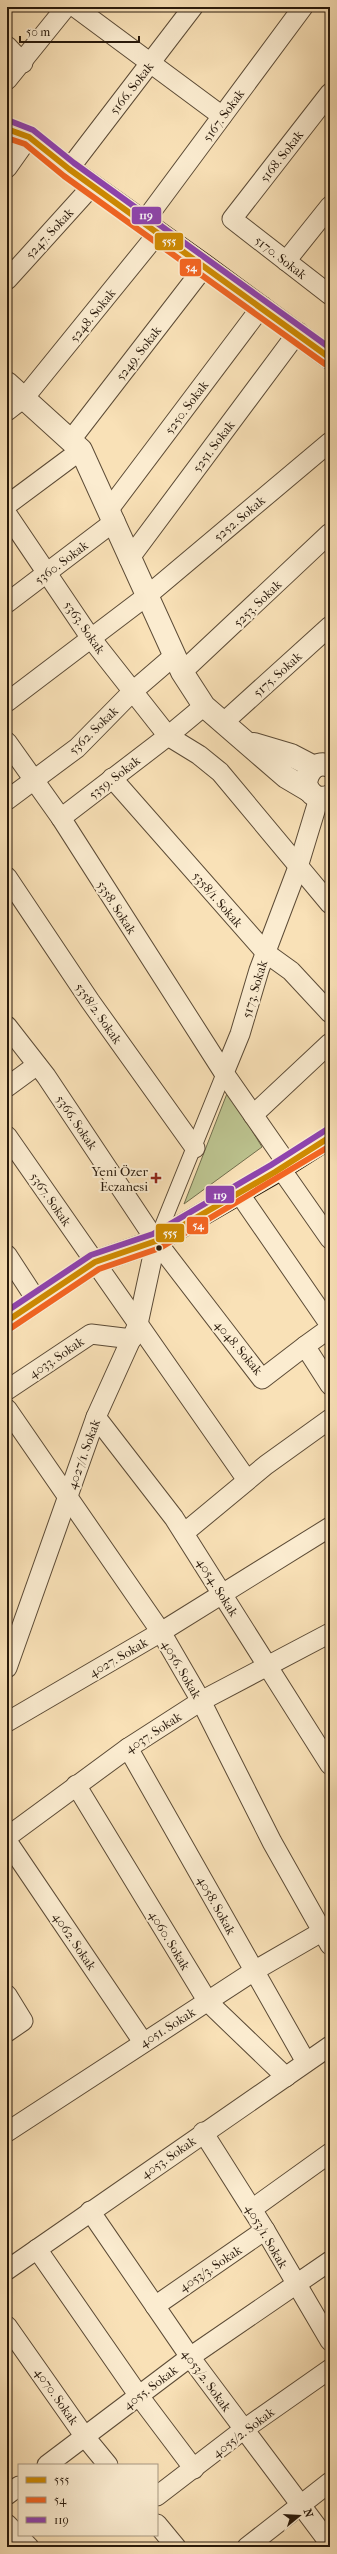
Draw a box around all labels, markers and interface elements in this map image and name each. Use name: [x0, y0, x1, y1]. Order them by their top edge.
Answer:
scale bar: [20, 18, 139, 44]
text: 50 m: [26, 25, 50, 39]
street label: 5166. Sokak: [106, 59, 157, 117]
street label: 5167. Sokak: [199, 86, 248, 144]
street label: 5168. Sokak: [257, 127, 306, 185]
street label: 5247. Sokak: [22, 205, 77, 262]
line badge: 119: [131, 206, 162, 225]
text: 119: [139, 209, 153, 222]
line badge: 555: [154, 232, 184, 251]
street label: 5170. Sokak: [252, 233, 310, 282]
text: 555: [162, 235, 176, 248]
line badge: 54: [179, 258, 202, 277]
text: 54: [185, 261, 197, 274]
street label: 5248. Sokak: [66, 285, 119, 345]
street label: 5249. Sokak: [113, 323, 164, 383]
street label: 5250. Sokak: [161, 377, 212, 437]
street label: 5251. Sokak: [189, 417, 238, 475]
street label: 5252. Sokak: [211, 492, 268, 544]
street label: 5360. Sokak: [32, 537, 91, 587]
street label: 5253. Sokak: [230, 577, 285, 630]
street label: 5363. Sokak: [61, 598, 108, 657]
street label: 5175. Sokak: [250, 649, 305, 700]
street label: 5362. Sokak: [66, 703, 121, 757]
street label: 5359. Sokak: [86, 752, 143, 802]
street label: 5358/1. Sokak: [189, 868, 246, 930]
street label: 5358. Sokak: [94, 878, 140, 937]
street label: 5173. Sokak: [239, 958, 270, 1020]
street label: 5358/2. Sokak: [72, 980, 125, 1047]
street label: 5366. Sokak: [53, 1092, 101, 1153]
place label: Yeni Özer Eczanesi: [91, 1164, 148, 1194]
street label: 5367. Sokak: [27, 1170, 75, 1229]
marker: Yeni Özer Eczanesi: [151, 1173, 161, 1183]
line badge: 119: [205, 1185, 235, 1204]
text: 119: [213, 1189, 227, 1202]
line badge: 54: [186, 1216, 209, 1235]
text: 54: [192, 1219, 204, 1232]
line badge: 555: [155, 1223, 185, 1243]
text: 555: [163, 1227, 177, 1240]
unlabelled marker: [154, 1243, 164, 1253]
street label: 4048. Sokak: [211, 1317, 266, 1378]
street label: 4033. Sokak: [26, 1333, 87, 1381]
street label: 4027/1. Sokak: [64, 1417, 103, 1491]
street label: 4054. Sokak: [194, 1555, 242, 1620]
street label: 4027. Sokak: [86, 1634, 151, 1680]
street label: 4056. Sokak: [159, 1637, 205, 1702]
street label: 4037. Sokak: [122, 1709, 184, 1756]
street label: 4058. Sokak: [194, 1873, 239, 1938]
street label: 4060. Sokak: [146, 1908, 193, 1973]
street label: 4062. Sokak: [50, 1910, 100, 1973]
street label: 4051. Sokak: [137, 2004, 198, 2050]
street label: 4053. Sokak: [138, 2133, 199, 2182]
street label: 4053/1. Sokak: [242, 2202, 291, 2271]
street label: 4053/3. Sokak: [176, 2242, 245, 2295]
street label: 4053/2. Sokak: [179, 2346, 234, 2415]
street label: 4055. Sokak: [120, 2362, 181, 2413]
street label: 4070. Sokak: [31, 2365, 82, 2428]
street label: 4055/2. Sokak: [209, 2404, 278, 2461]
legend: [18, 2464, 158, 2536]
text: 555: [54, 2473, 69, 2487]
text: 54: [54, 2493, 67, 2507]
north arrow: [279, 2496, 319, 2536]
text: N: [301, 2507, 316, 2520]
text: 119: [54, 2513, 69, 2527]

